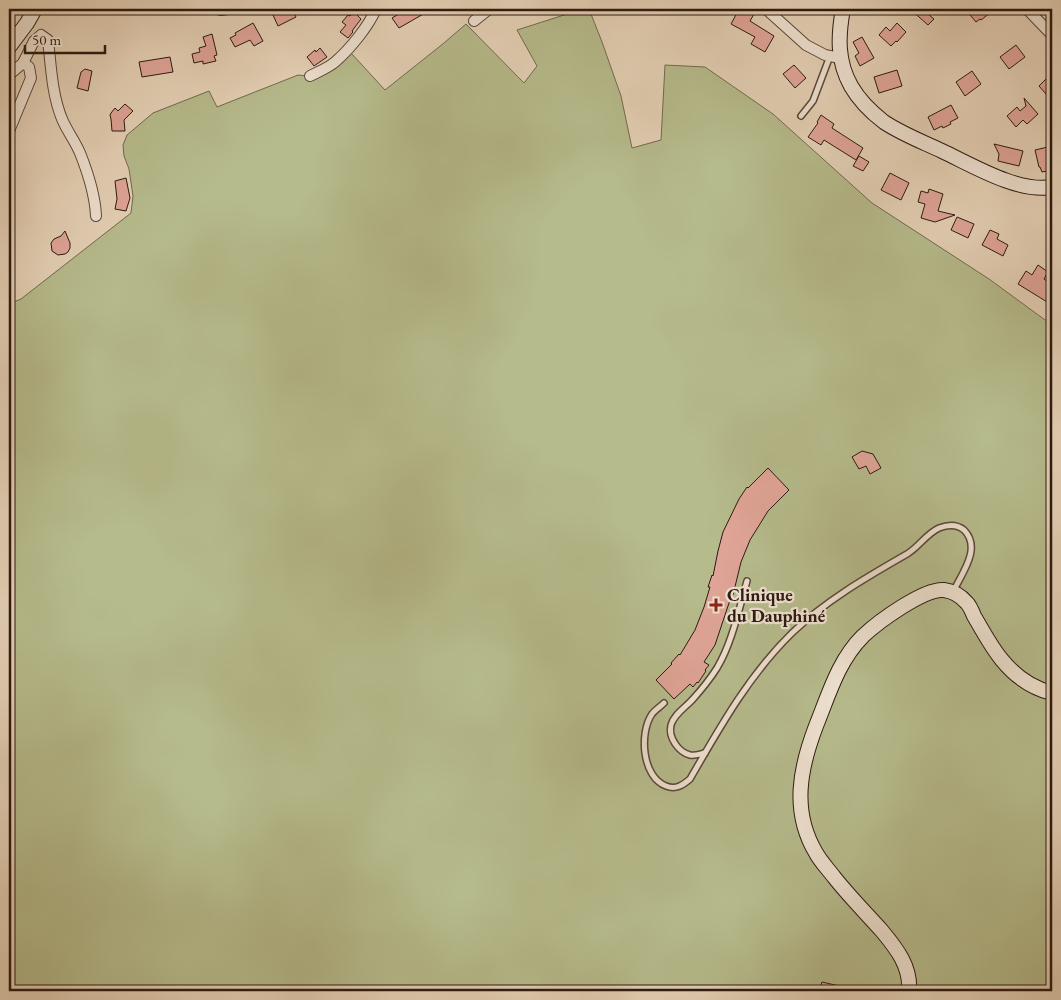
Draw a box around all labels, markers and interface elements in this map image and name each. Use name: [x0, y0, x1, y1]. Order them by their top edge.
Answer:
scale bar: [25, 22, 105, 54]
text: 50 m: [32, 30, 61, 49]
place label: Clinique du Dauphiné: [727, 583, 826, 627]
marker: Clinique du Dauphiné: [709, 598, 723, 612]

